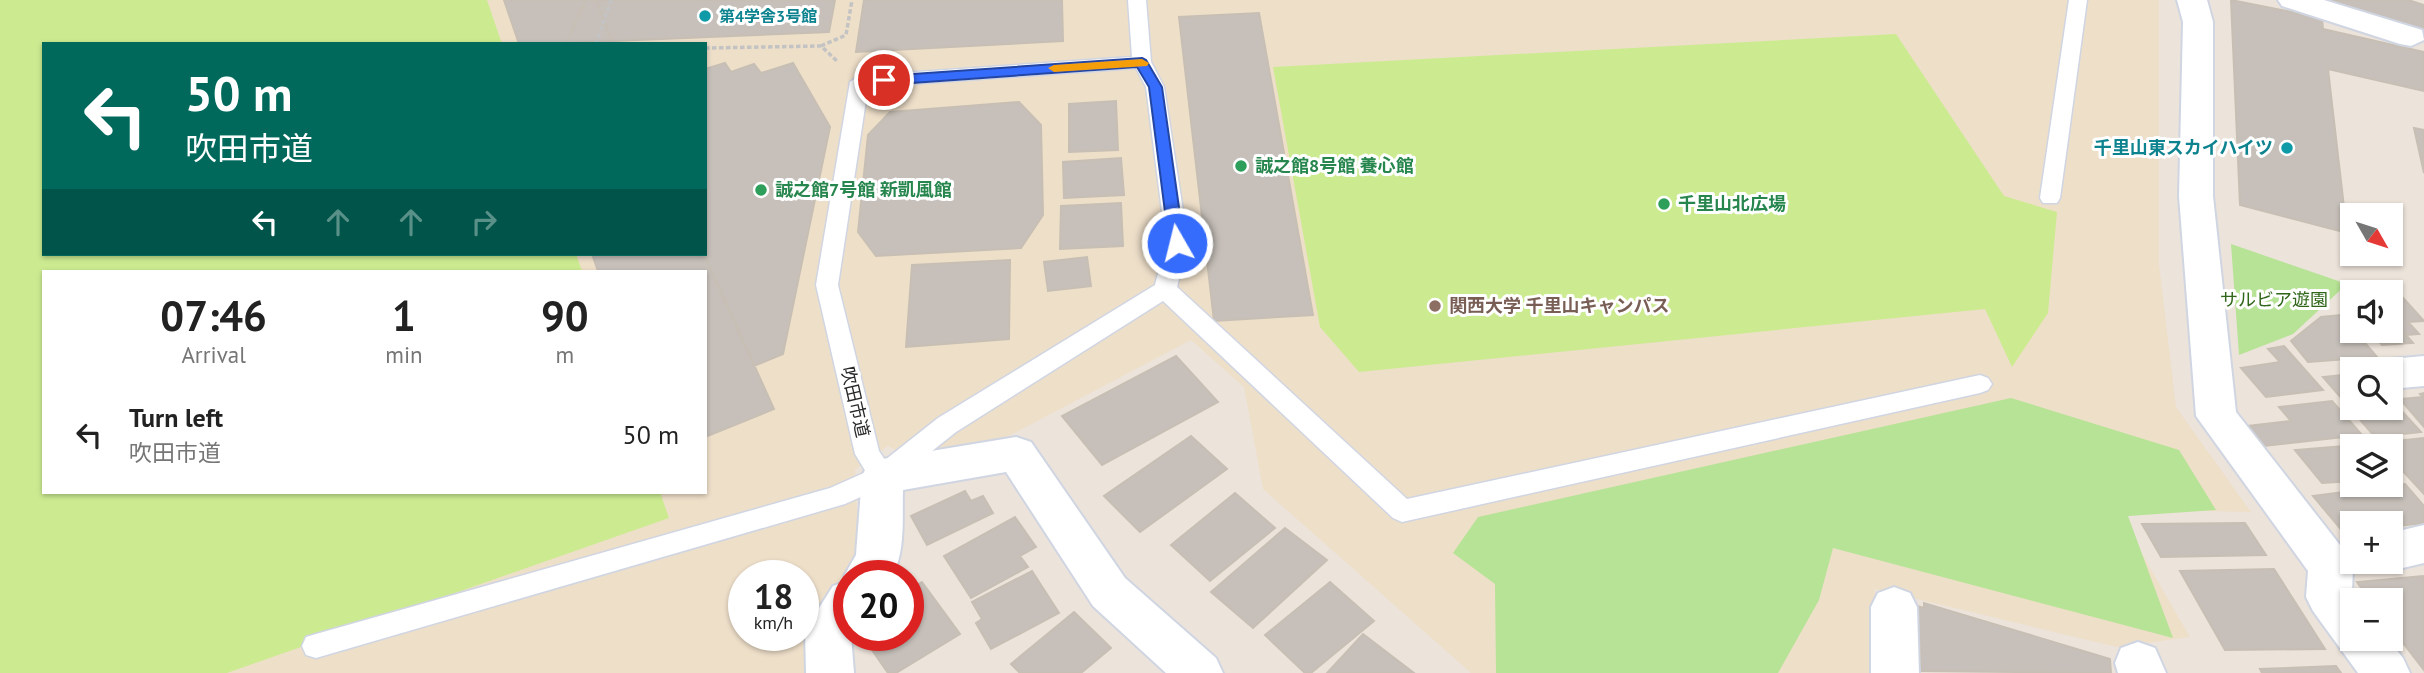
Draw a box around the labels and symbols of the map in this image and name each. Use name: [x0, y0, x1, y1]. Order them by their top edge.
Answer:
place label: 第4学舎3号館: [719, 6, 817, 26]
marker: 第4学舎3号館: [697, 8, 713, 24]
pin: [854, 50, 914, 110]
place label: 千里山東スカイハイツ: [2094, 136, 2273, 159]
marker: 千里山東スカイハイツ: [2279, 140, 2295, 156]
place label: 誠之館8号館 養心館: [1255, 154, 1414, 177]
marker: 誠之館8号館 養心館: [1233, 158, 1249, 174]
place label: 誠之館7号館 新凱風館: [775, 178, 952, 201]
marker: 誠之館7号館 新凱風館: [753, 182, 769, 198]
place label: 千里山北広場: [1678, 192, 1786, 215]
marker: 千里山北広場: [1656, 196, 1672, 212]
north arrow: [2340, 203, 2403, 266]
position arrow: [1140, 206, 1214, 280]
park label: サルビア遊園: [2220, 288, 2328, 311]
place label: 関西大学 千里山キャンパス: [1449, 294, 1670, 317]
marker: 関西大学 千里山キャンパス: [1427, 298, 1443, 314]
street label: 吹田市道: [836, 364, 875, 440]
speed limit sign: 20: [833, 560, 924, 651]

